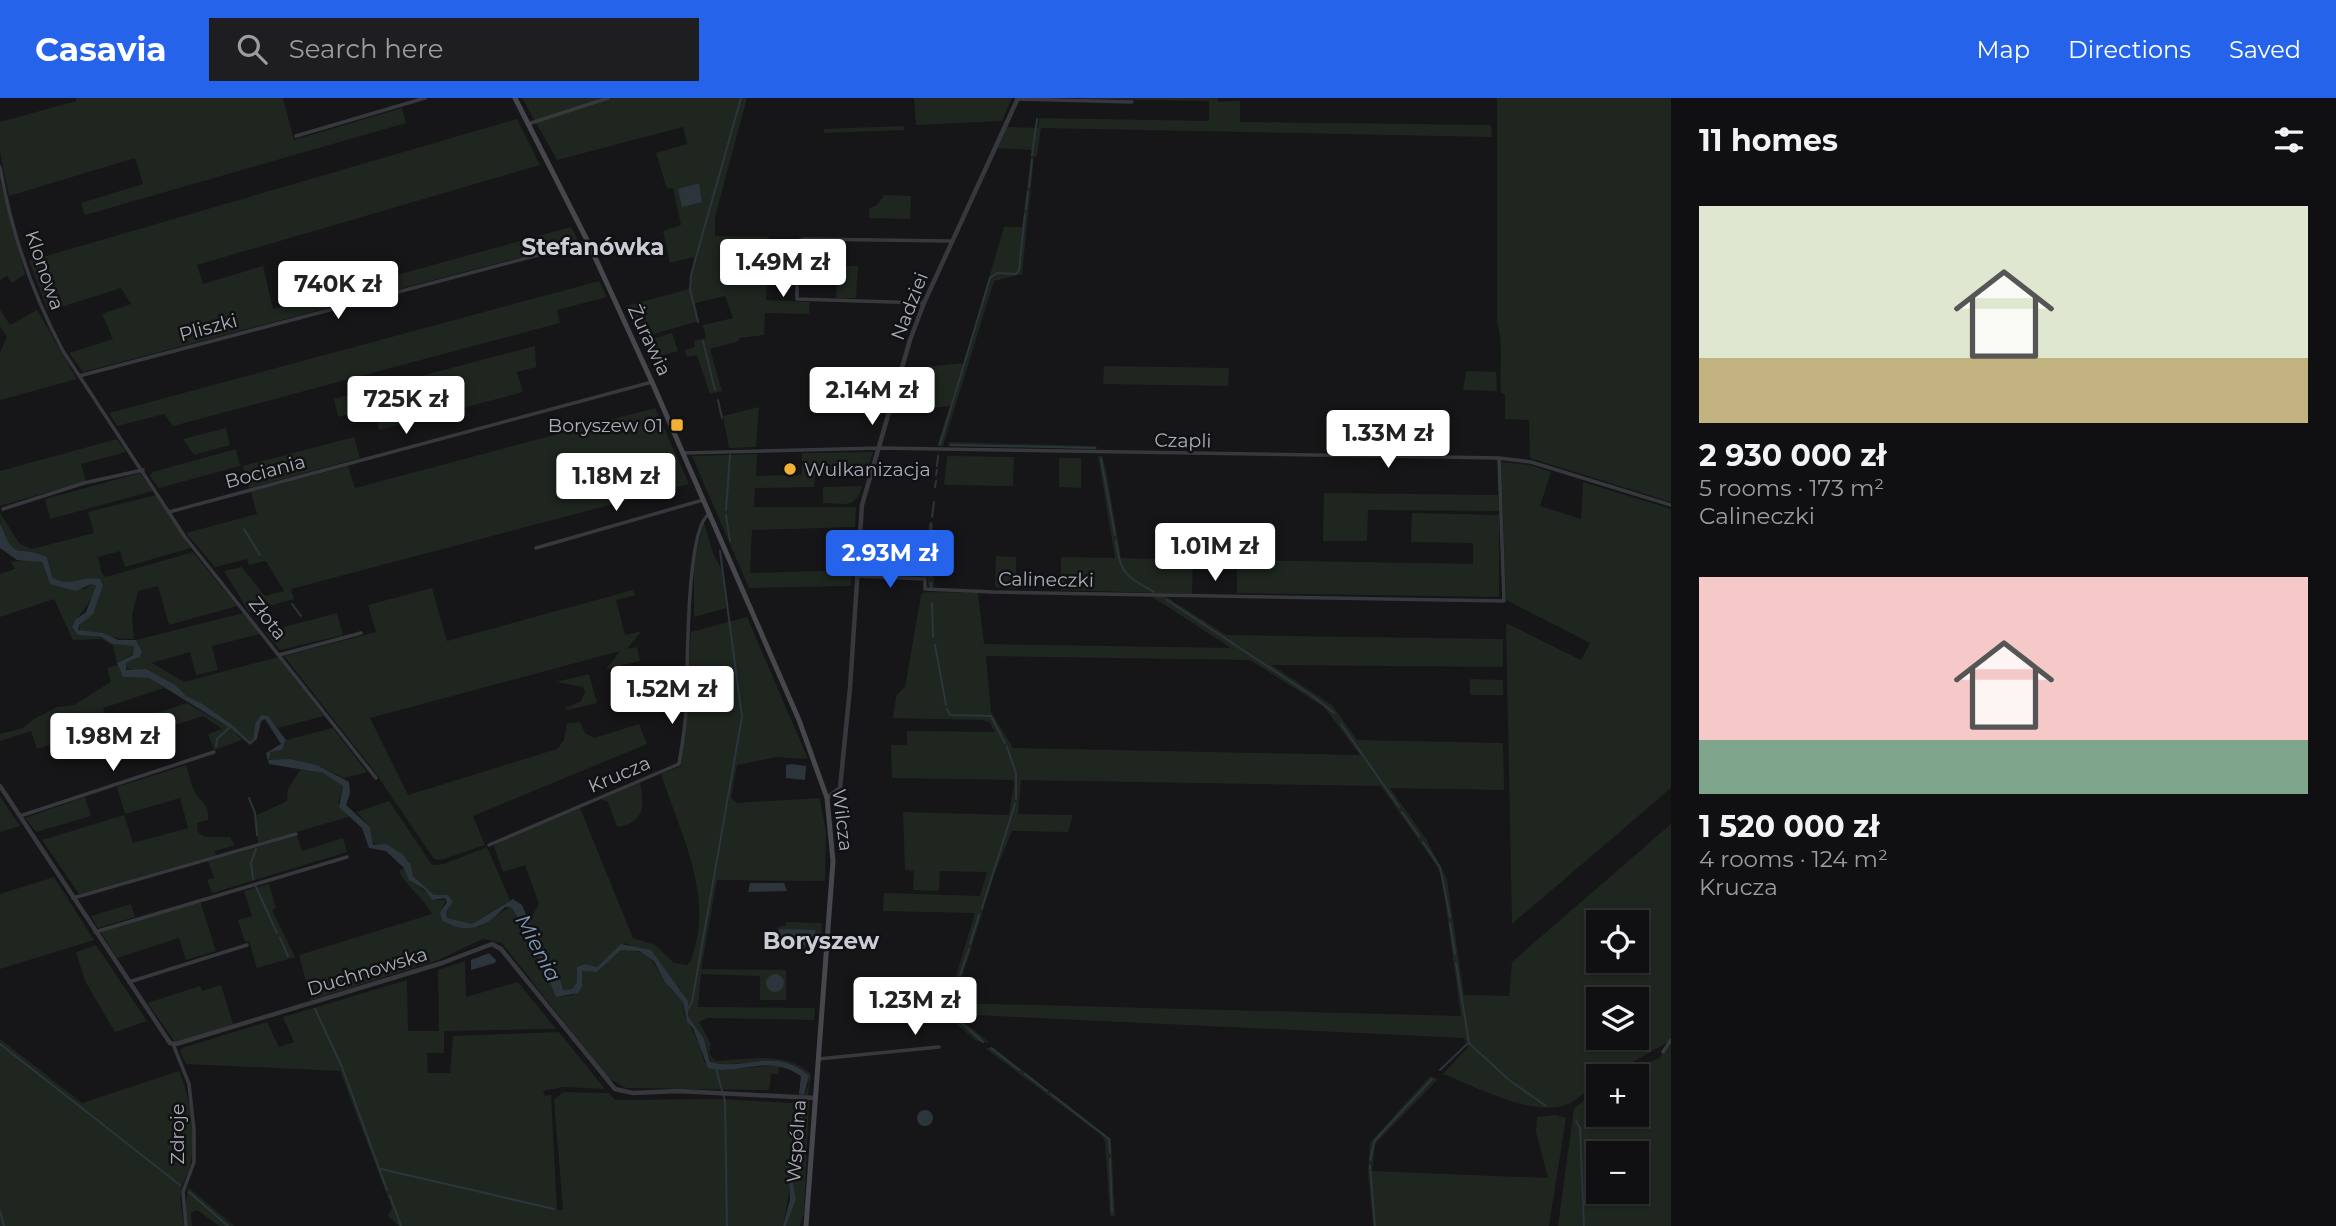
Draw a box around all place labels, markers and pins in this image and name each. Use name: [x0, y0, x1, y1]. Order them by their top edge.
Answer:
pin: 1.49M zł: [711, 240, 855, 299]
pin: 740K zł: [273, 262, 403, 321]
pin: 2.14M zł: [800, 368, 944, 427]
pin: 725K zł: [341, 376, 471, 436]
pin: 1.33M zł: [1316, 410, 1460, 470]
place label: Boryszew 01: [548, 414, 663, 437]
marker: Boryszew 01: [669, 417, 685, 433]
pin: 1.18M zł: [544, 454, 688, 513]
place label: Wulkanizacja: [804, 458, 931, 481]
marker: Wulkanizacja: [782, 461, 798, 477]
pin: 1.01M zł: [1143, 524, 1287, 583]
pin: 2.93M zł: [818, 531, 962, 590]
pin: 1.52M zł: [600, 666, 744, 726]
pin: 1.98M zł: [41, 714, 185, 773]
pin: 1.23M zł: [843, 978, 987, 1037]

